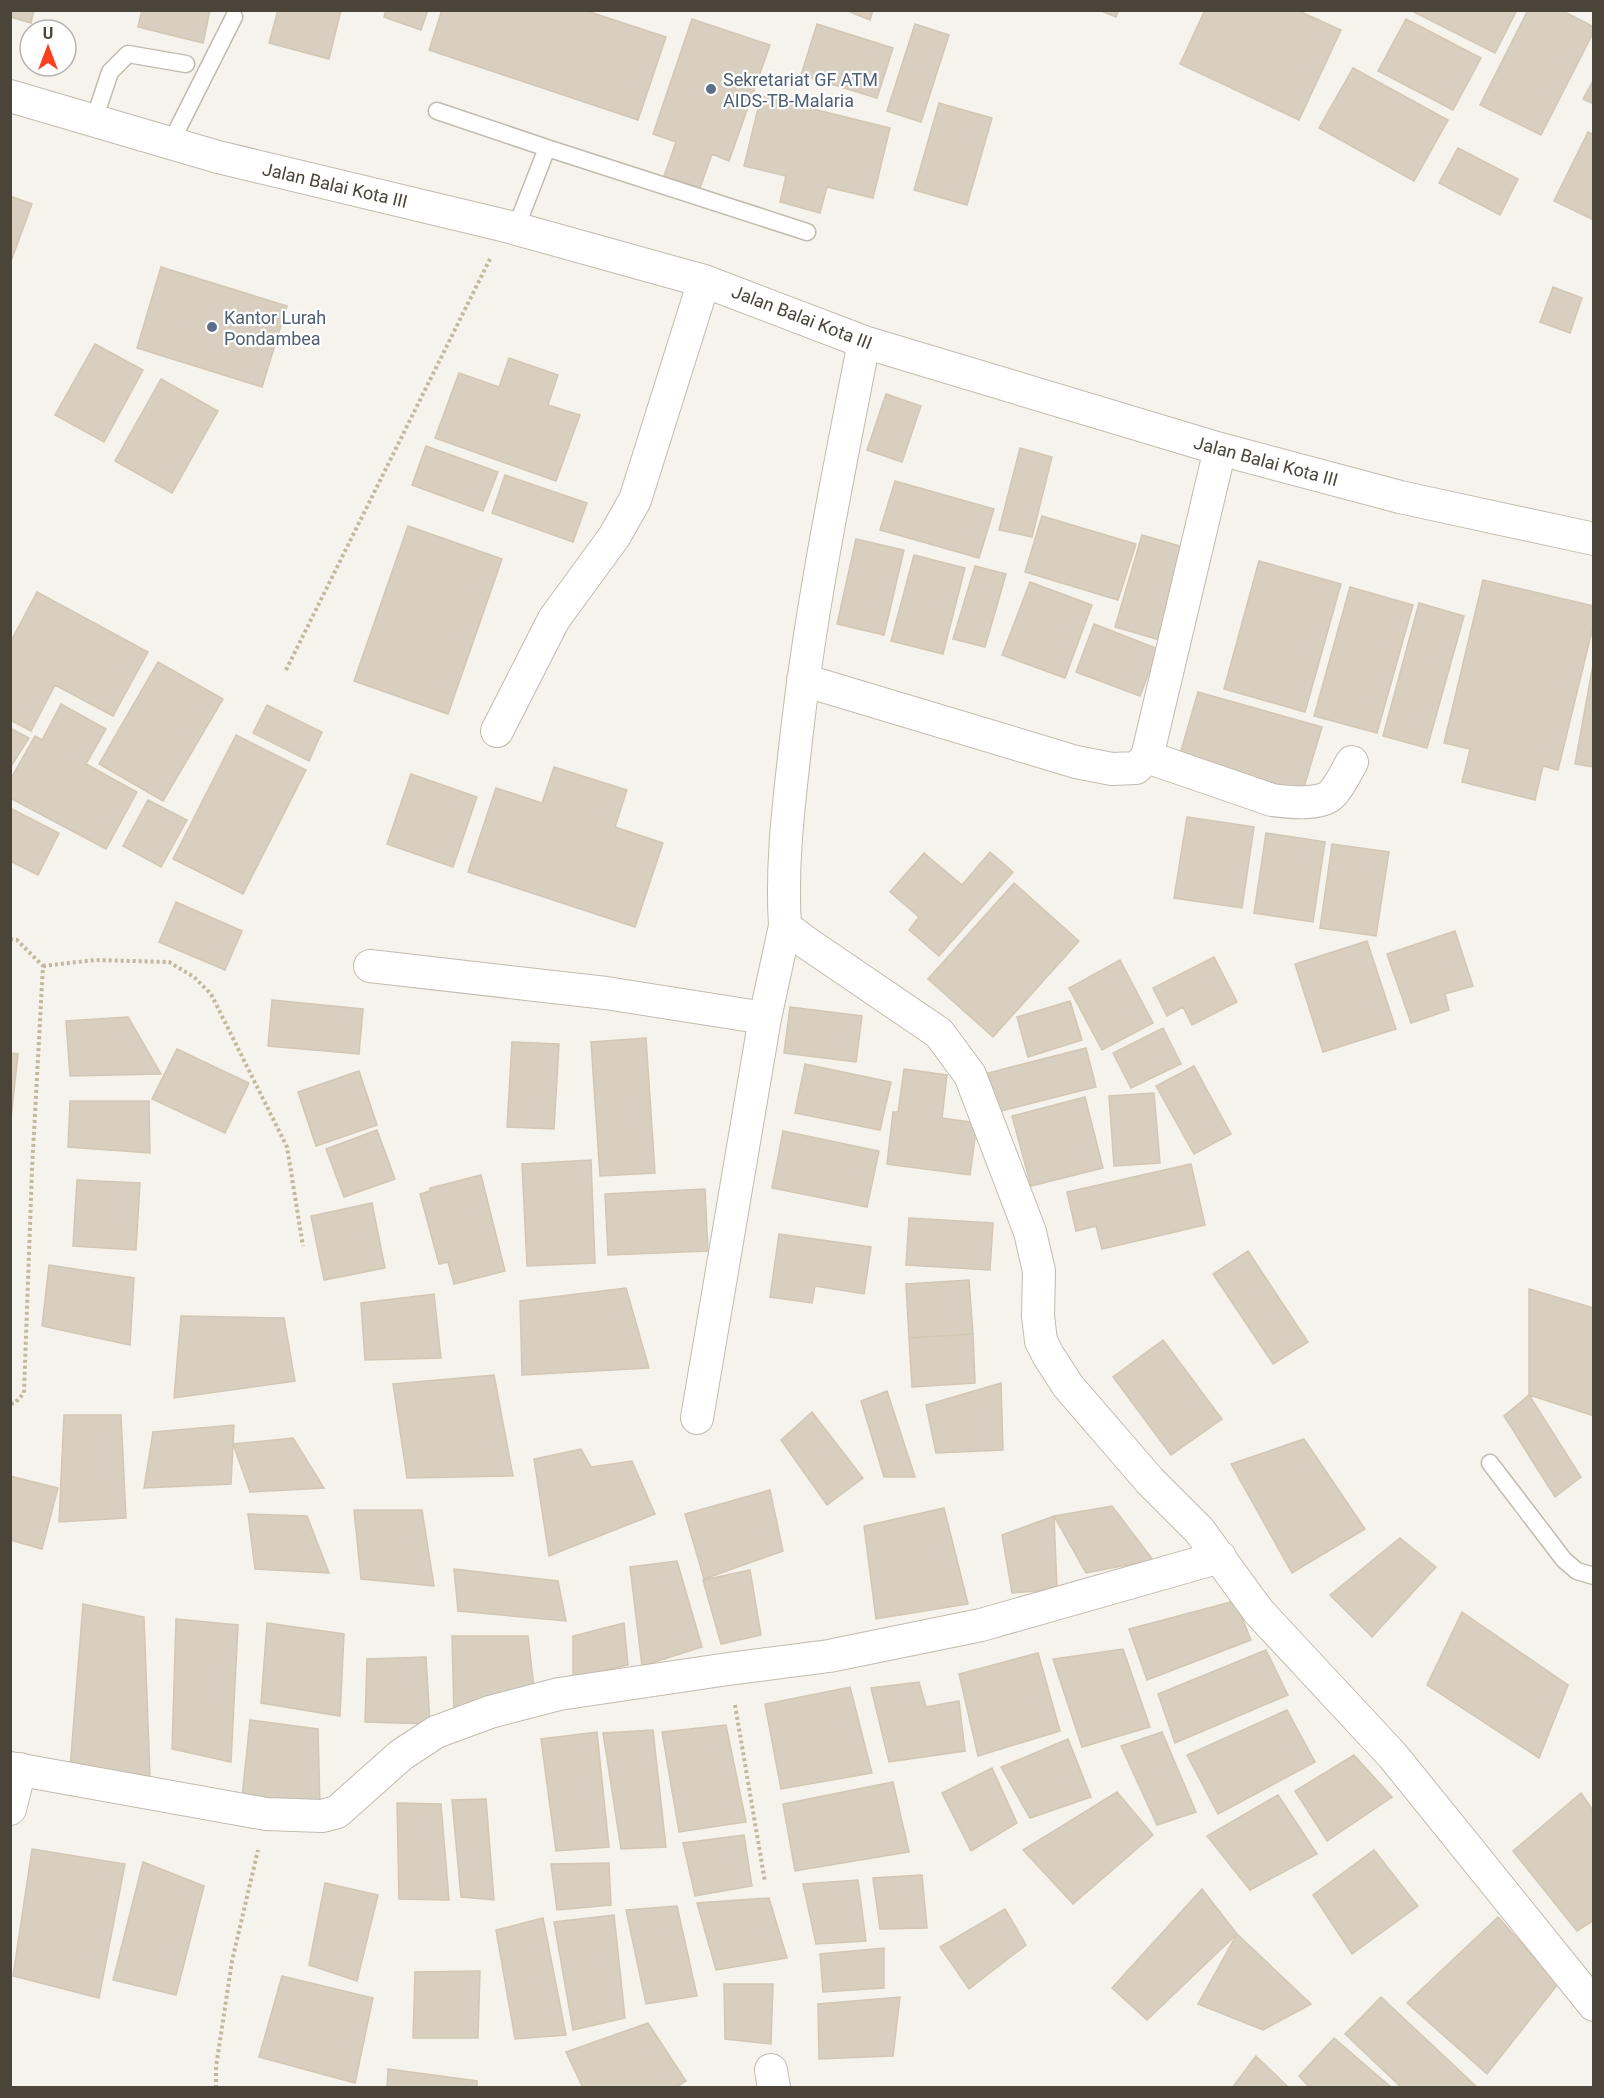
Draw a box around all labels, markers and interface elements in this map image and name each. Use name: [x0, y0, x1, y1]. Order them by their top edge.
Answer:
north arrow: [18, 18, 78, 78]
text: U: [43, 24, 53, 43]
place label: Sekretariat GF ATM AIDS-TB-Malaria: [723, 69, 878, 111]
marker: Sekretariat GF ATM AIDS-TB-Malaria: [704, 82, 718, 96]
street label: Jalan Balai Kota III: [260, 158, 410, 212]
street label: Jalan Balai Kota III: [729, 281, 875, 353]
place label: Kantor Lurah Pondambea: [224, 307, 326, 349]
marker: Kantor Lurah Pondambea: [205, 320, 219, 334]
street label: Jalan Balai Kota III: [1192, 432, 1340, 490]

